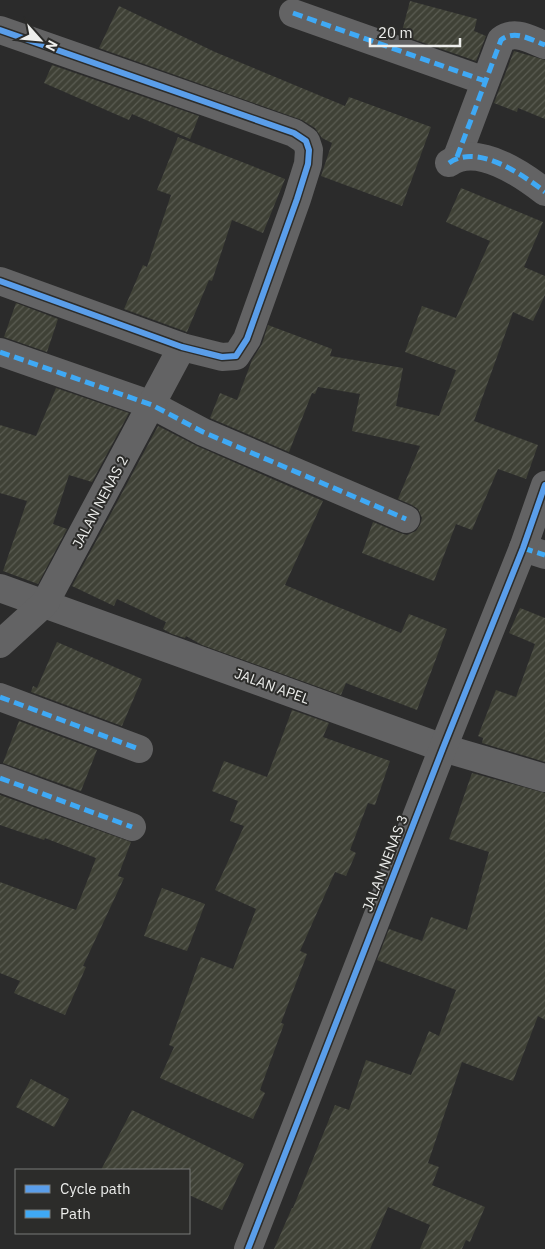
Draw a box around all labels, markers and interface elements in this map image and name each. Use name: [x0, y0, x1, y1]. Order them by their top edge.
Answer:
north arrow: [15, 15, 65, 65]
scale bar: [370, 15, 460, 47]
text: 20 m: [378, 23, 413, 42]
text: N: [41, 37, 62, 55]
street label: JALAN NENAS 2: [68, 453, 132, 551]
street label: JALAN APEL: [232, 664, 312, 708]
street label: JALAN NENAS 3: [358, 812, 412, 914]
legend: [15, 1169, 190, 1234]
text: Cycle path: [60, 1179, 131, 1198]
text: Path: [60, 1204, 91, 1223]

